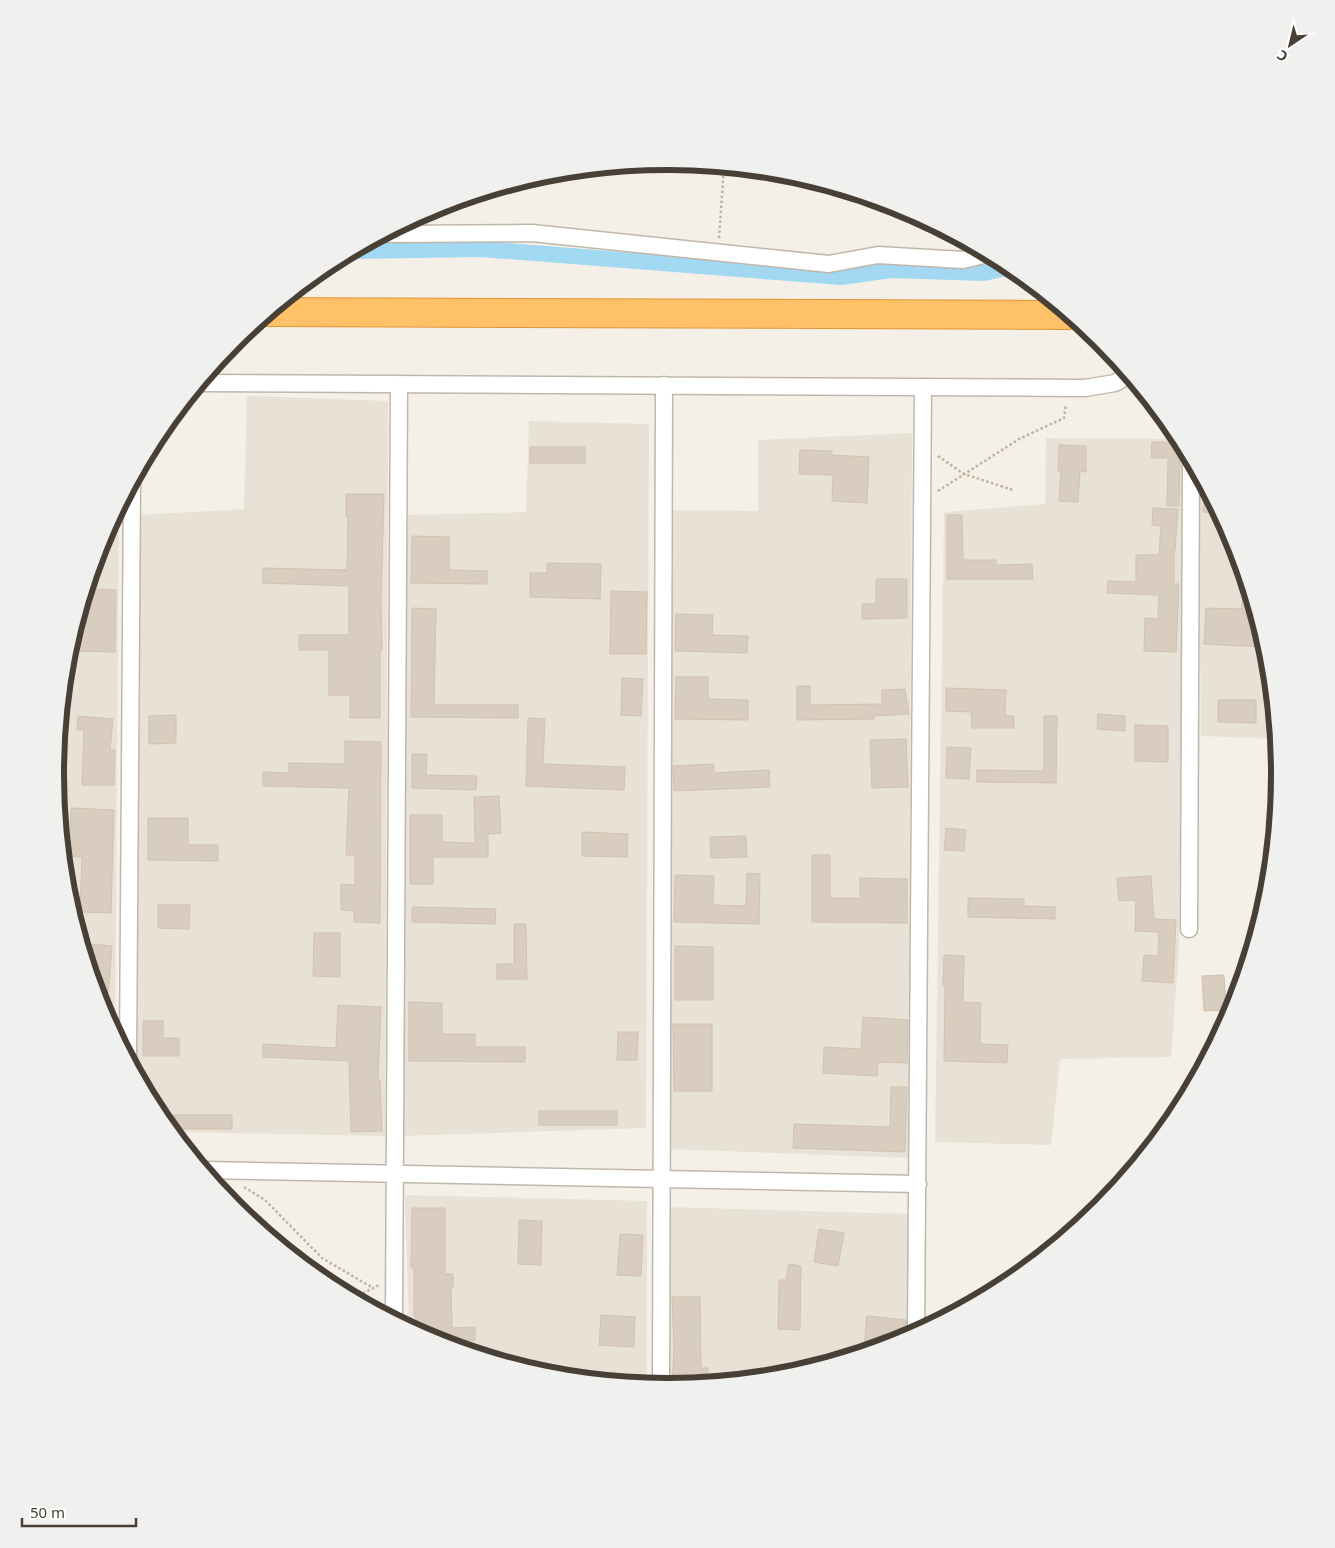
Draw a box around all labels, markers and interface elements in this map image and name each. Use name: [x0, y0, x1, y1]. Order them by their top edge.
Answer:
north arrow: [1265, 20, 1315, 70]
text: С: [1273, 46, 1291, 66]
scale bar: [22, 1496, 136, 1528]
text: 50 m: [30, 1502, 65, 1522]

